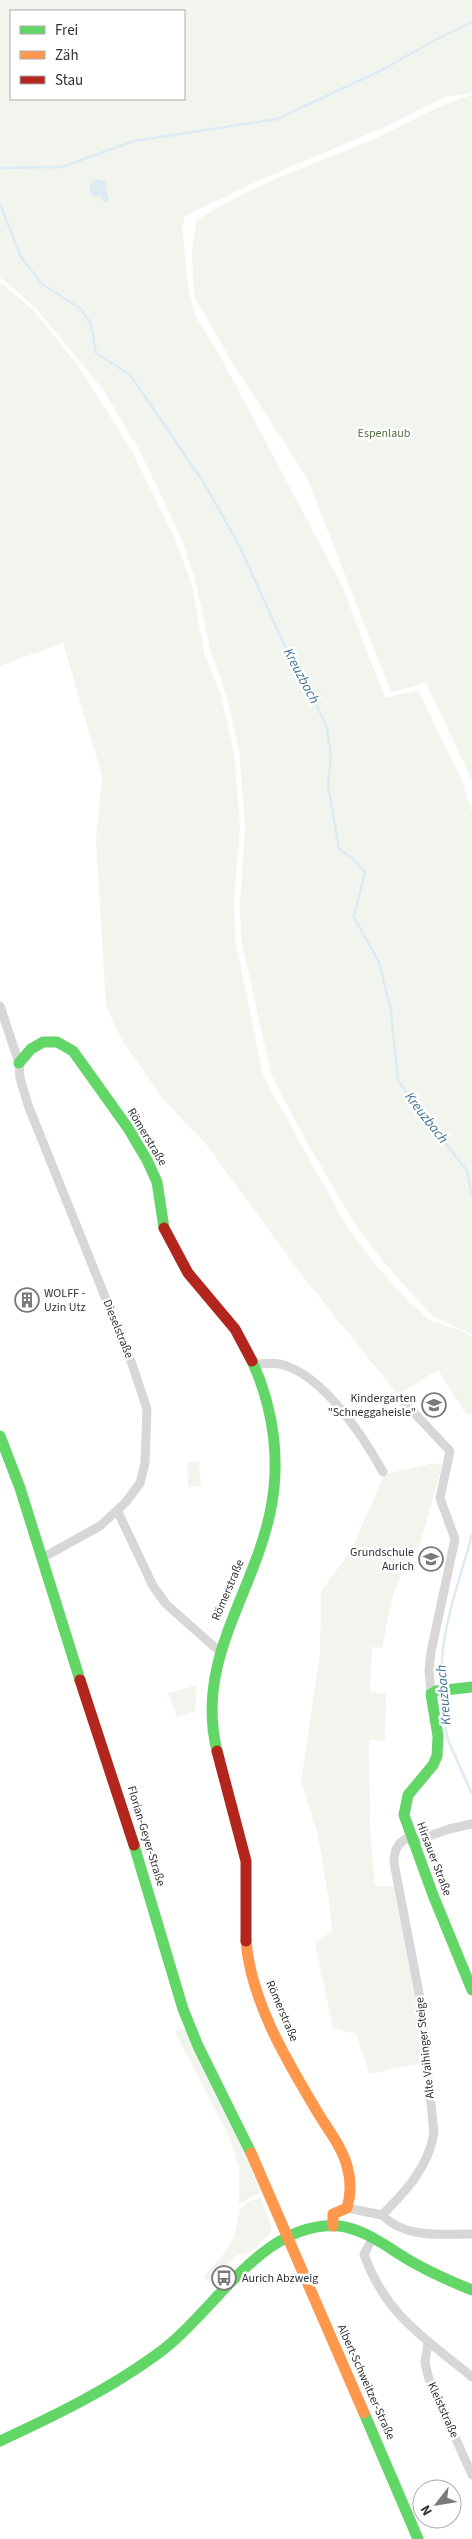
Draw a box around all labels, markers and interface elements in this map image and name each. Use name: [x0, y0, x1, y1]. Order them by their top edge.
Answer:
legend: [10, 10, 185, 100]
text: Frei: [55, 20, 78, 41]
text: Zäh: [55, 45, 79, 66]
text: Stau: [55, 70, 83, 91]
park label: Espenlaub: [358, 425, 411, 442]
water label: Kreuzbach: [278, 645, 324, 707]
water label: Kreuzbach: [399, 1088, 453, 1148]
street label: Römerstraße: [123, 1105, 171, 1169]
place label: WOLFF - Uzin Utz: [44, 1285, 86, 1316]
building icon: WOLFF - Uzin Utz: [14, 1287, 40, 1313]
street label: Dieselstraße: [99, 1297, 138, 1361]
place label: Kindergarten "Schneggaheisle": [328, 1390, 416, 1421]
school or university icon: Kindergarten "Schneggaheisle": [421, 1392, 447, 1418]
place label: Grundschule Aurich: [350, 1544, 414, 1575]
school or university icon: Grundschule Aurich: [418, 1546, 444, 1572]
street label: Römerstraße: [208, 1557, 249, 1623]
water label: Kreuzbach: [431, 1664, 457, 1726]
street label: Florian-Geyer-Straße: [123, 1784, 169, 1888]
street label: Hirsauer Straße: [412, 1820, 456, 1898]
street label: Römerstraße: [262, 1978, 303, 2044]
street label: Alte Vaihinger Steige: [411, 1996, 439, 2100]
bus stop icon: Aurich Abzweig: [211, 2265, 237, 2291]
place label: Aurich Abzweig: [242, 2270, 318, 2287]
street label: Albert-Schweitzer-Straße: [333, 2322, 399, 2443]
street label: Kleiststraße: [423, 2379, 463, 2441]
north arrow: [412, 2479, 462, 2529]
text: N: [416, 2501, 438, 2519]

